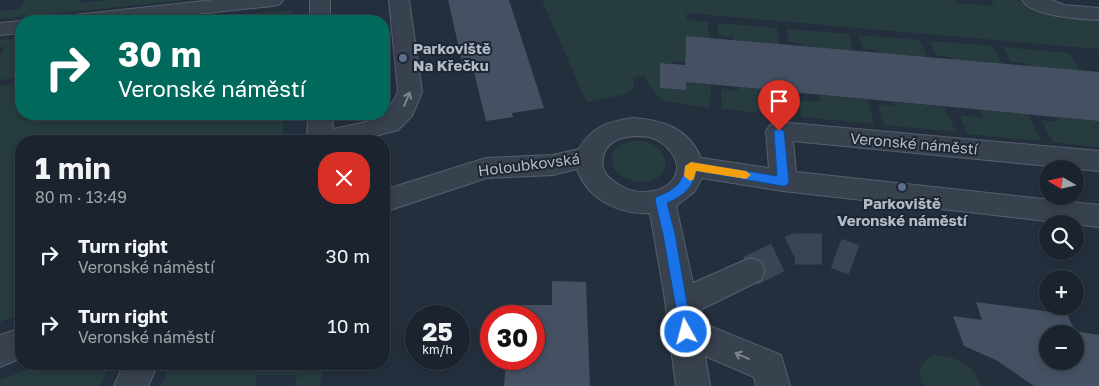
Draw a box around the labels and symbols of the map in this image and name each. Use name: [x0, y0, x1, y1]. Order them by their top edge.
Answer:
place label: Parkoviště Na Křečku: [413, 39, 491, 74]
marker: Parkoviště Na Křečku: [397, 52, 409, 64]
pin: [758, 80, 800, 131]
one-way arrow: [403, 92, 412, 107]
street label: Veronské náměstí: [850, 128, 980, 158]
street label: Holoubkovská: [477, 149, 581, 179]
north arrow: [1039, 160, 1084, 205]
marker: Parkoviště Veronské náměstí: [896, 181, 908, 193]
place label: Parkoviště Veronské náměstí: [837, 194, 969, 229]
speed limit sign: 30: [480, 305, 545, 370]
position arrow: [659, 305, 711, 357]
one-way arrow: [735, 350, 750, 360]

